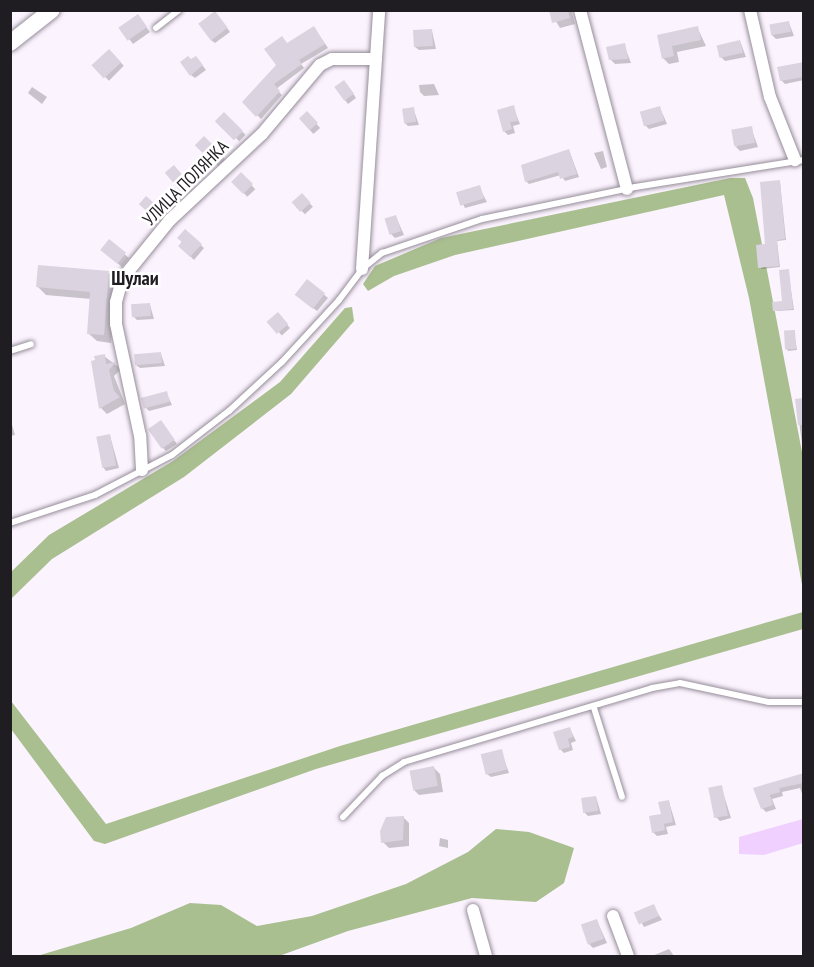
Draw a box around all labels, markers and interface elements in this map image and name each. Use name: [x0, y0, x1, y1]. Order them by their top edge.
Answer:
street label: УЛИЦА ПОЛЯНКА: [139, 136, 233, 230]
district label: Шулаи: [111, 266, 159, 290]

